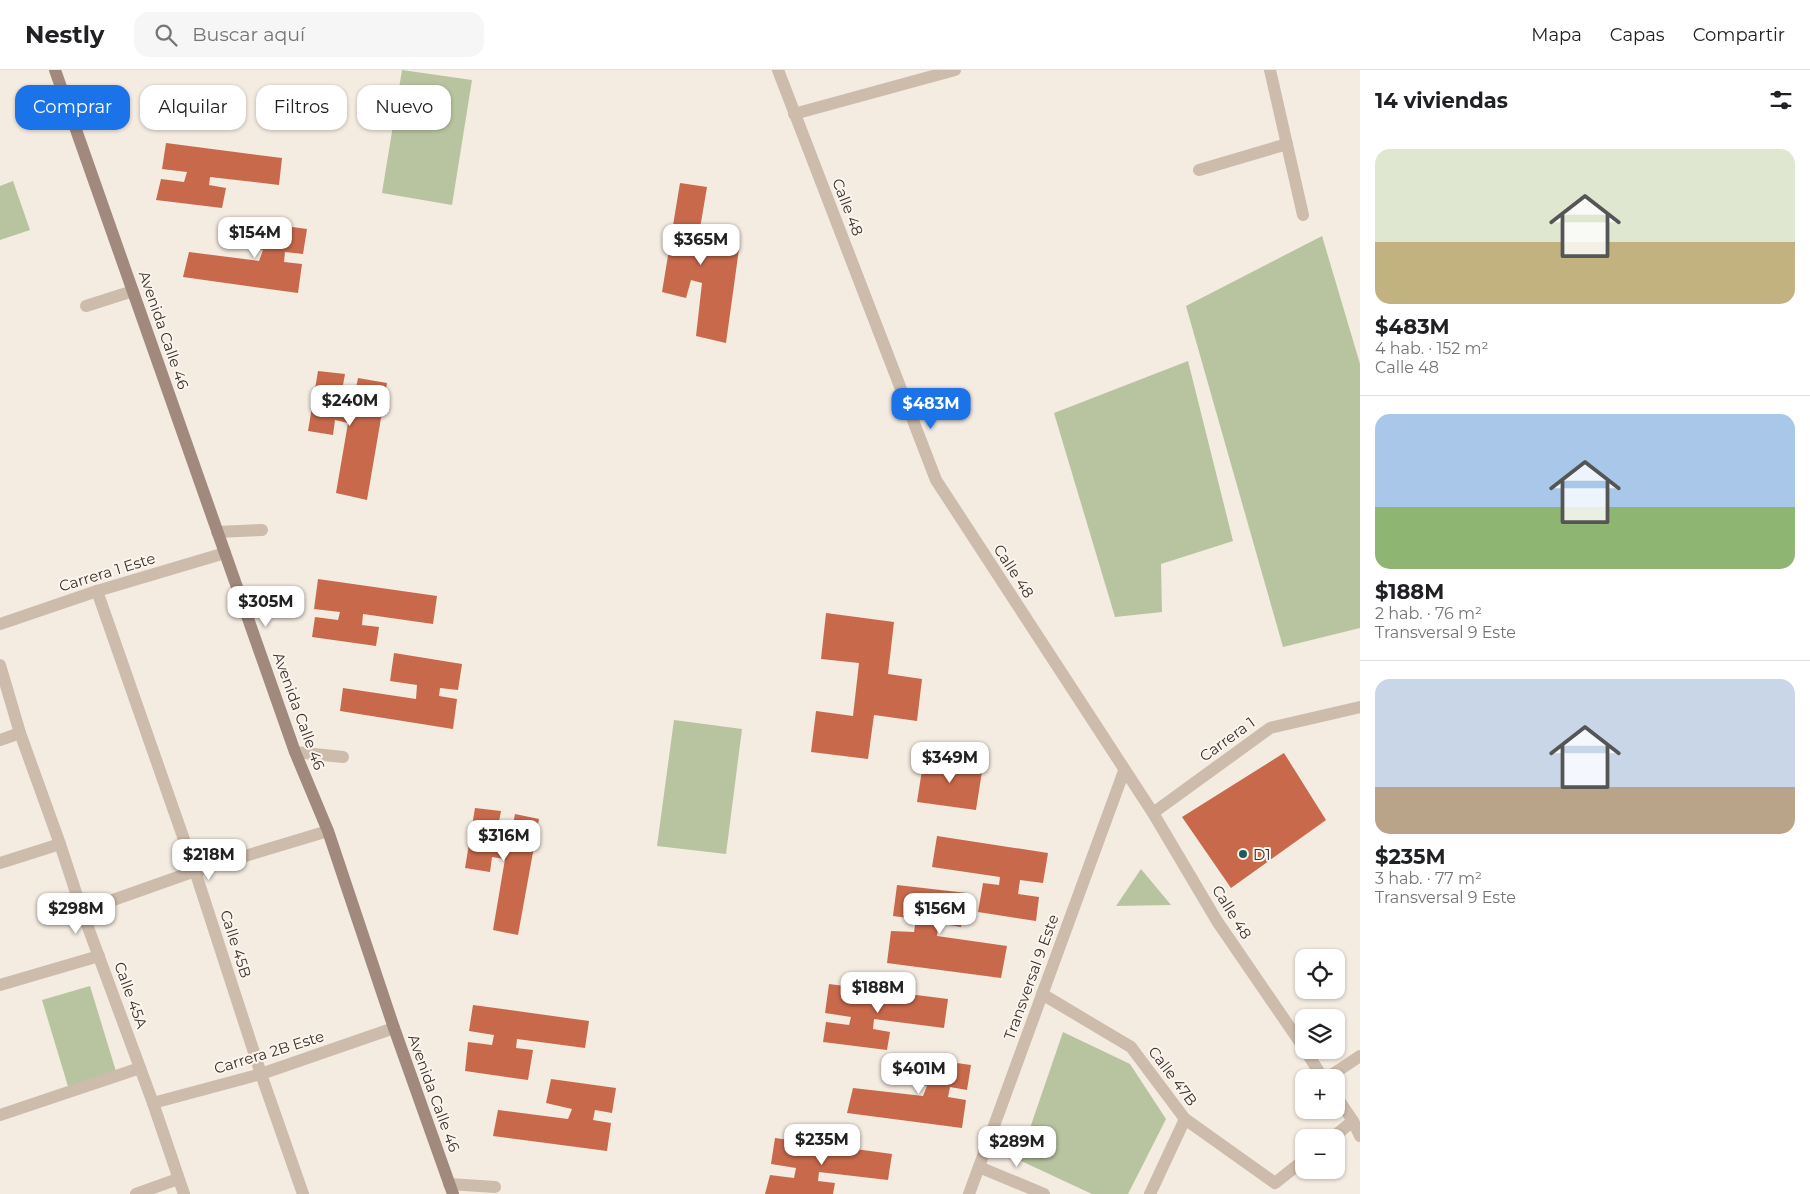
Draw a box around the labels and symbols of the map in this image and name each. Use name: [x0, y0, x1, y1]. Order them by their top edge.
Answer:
street label: Calle 48: [828, 176, 868, 238]
pin: $154M: [220, 216, 290, 259]
pin: $365M: [666, 224, 736, 266]
street label: Avenida Calle 46: [135, 268, 193, 392]
pin: $240M: [315, 384, 385, 427]
pin: $483M: [896, 388, 966, 430]
street label: Calle 48: [990, 541, 1038, 601]
street label: Carrera 1 Este: [57, 548, 157, 596]
pin: $305M: [231, 586, 301, 628]
street label: Avenida Calle 46: [269, 650, 329, 772]
street label: Carrera 1: [1196, 713, 1258, 765]
pin: $349M: [915, 742, 985, 784]
pin: $316M: [469, 820, 539, 862]
pin: $218M: [174, 838, 244, 881]
place label: D1: [1253, 845, 1271, 864]
marker: D1: [1237, 848, 1249, 860]
street label: Calle 48: [1208, 881, 1256, 943]
pin: $298M: [41, 892, 111, 935]
pin: $156M: [905, 892, 975, 935]
street label: Calle 45B: [216, 908, 256, 980]
street label: Transversal 9 Este: [999, 912, 1063, 1042]
street label: Calle 45A: [110, 959, 152, 1031]
pin: $188M: [843, 972, 913, 1014]
street label: Carrera 2B Este: [212, 1026, 326, 1078]
street label: Avenida Calle 46: [404, 1032, 464, 1154]
street label: Calle 47B: [1144, 1042, 1202, 1110]
pin: $401M: [884, 1052, 954, 1095]
pin: $235M: [787, 1124, 857, 1166]
pin: $289M: [982, 1126, 1052, 1168]

